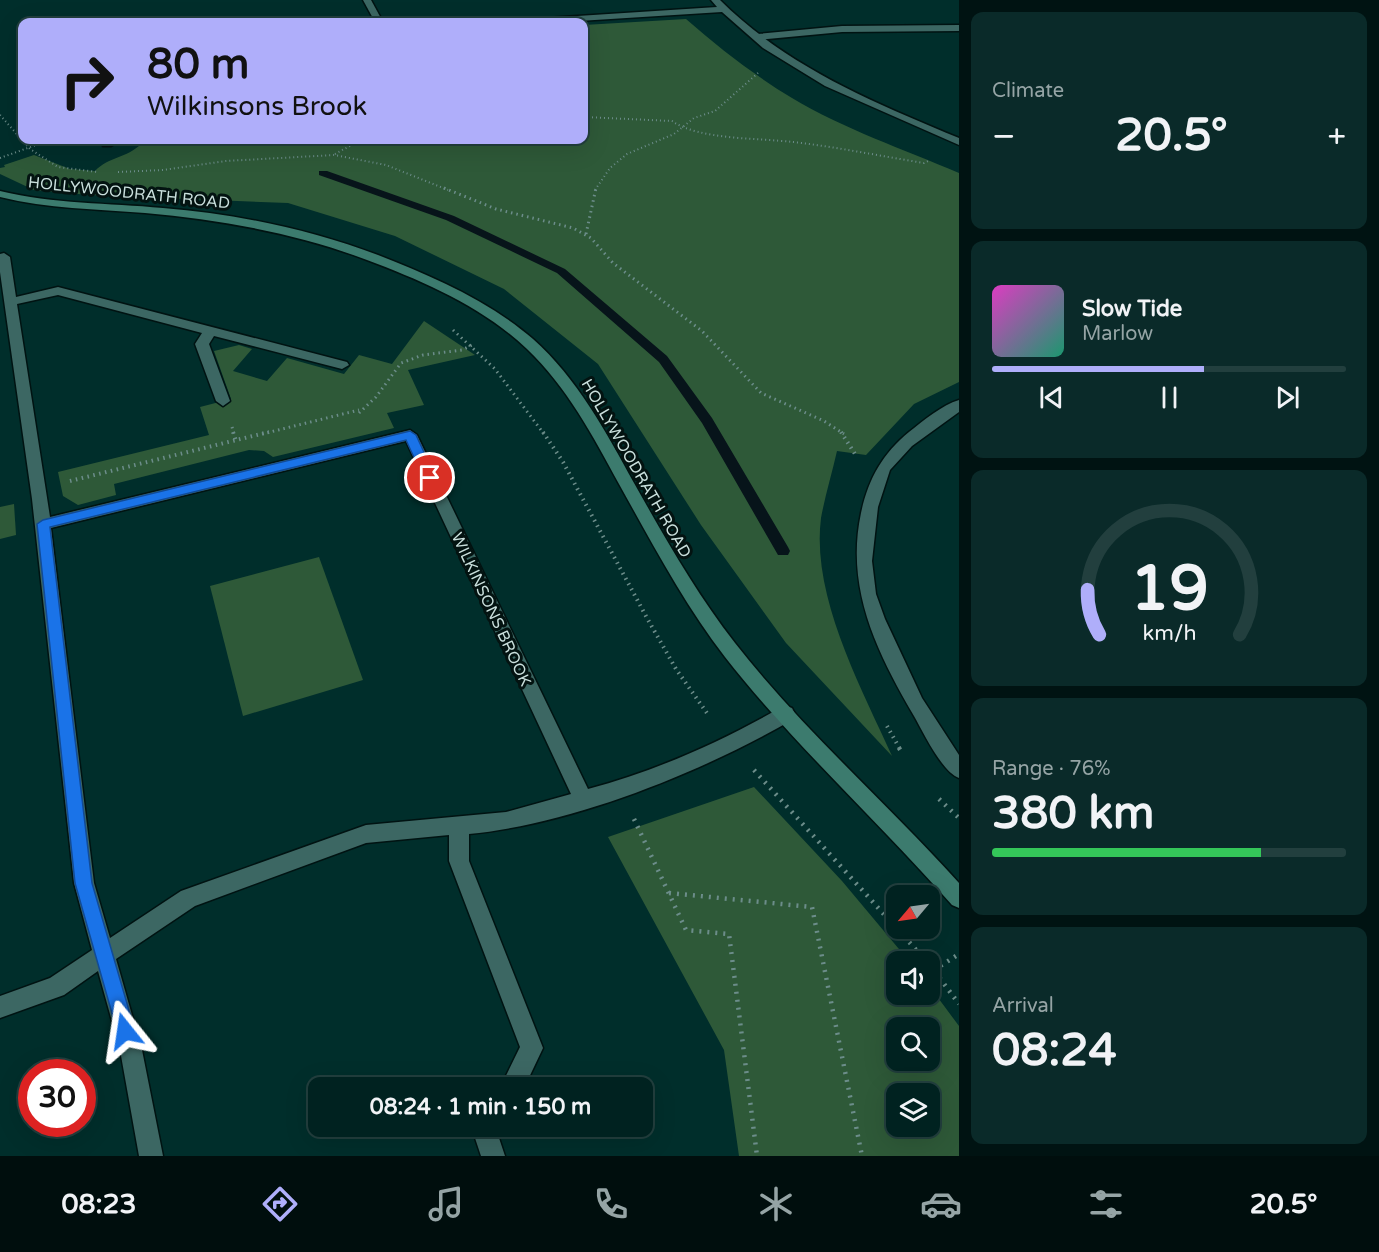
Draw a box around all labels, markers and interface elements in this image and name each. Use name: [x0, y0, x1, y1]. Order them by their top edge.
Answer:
text: 80 m: [147, 39, 249, 90]
icon: right: [48, 42, 126, 120]
text: Climate: [992, 79, 1064, 103]
text: Wilkinsons Brook: [147, 90, 367, 123]
text: 20.5°: [1115, 109, 1228, 163]
text: −: [992, 117, 1016, 156]
text: +: [1327, 117, 1346, 156]
street label: HOLLYWOODRATH ROAD: [27, 172, 231, 214]
text: Slow Tide: [1082, 296, 1182, 322]
text: Marlow: [1082, 322, 1153, 346]
street label: HOLLYWOODRATH ROAD: [577, 376, 696, 561]
icon: previous: [1035, 381, 1068, 414]
icon: pause: [1153, 381, 1186, 414]
icon: next: [1271, 381, 1304, 414]
pin: [404, 452, 455, 503]
icon: arrive: [413, 461, 446, 494]
street label: WILKINSONS BROOK: [447, 530, 536, 690]
text: 19: [1130, 552, 1208, 627]
text: km/h: [1142, 620, 1196, 646]
text: Range · 76%: [992, 757, 1111, 781]
text: 380 km: [992, 787, 1154, 841]
north arrow: [886, 885, 940, 939]
map controls: [886, 885, 940, 1137]
button: sound: [886, 951, 940, 1005]
text: Arrival: [992, 994, 1054, 1018]
position arrow: [93, 999, 157, 1063]
button: search: [886, 1017, 940, 1071]
text: 08:24: [992, 1024, 1117, 1078]
speed limit sign: 30: [18, 1059, 96, 1137]
button: layers: [886, 1083, 940, 1137]
text: 08:24 · 1 min · 150 m: [370, 1094, 591, 1120]
icon: directions: [259, 1183, 301, 1225]
icon: music: [425, 1183, 467, 1225]
icon: phone: [590, 1183, 632, 1225]
icon: climate: [755, 1183, 797, 1225]
icon: car: [920, 1183, 962, 1225]
icon: filters: [1085, 1183, 1127, 1225]
text: 08:23: [62, 1188, 136, 1221]
text: 20.5°: [1250, 1188, 1317, 1221]

